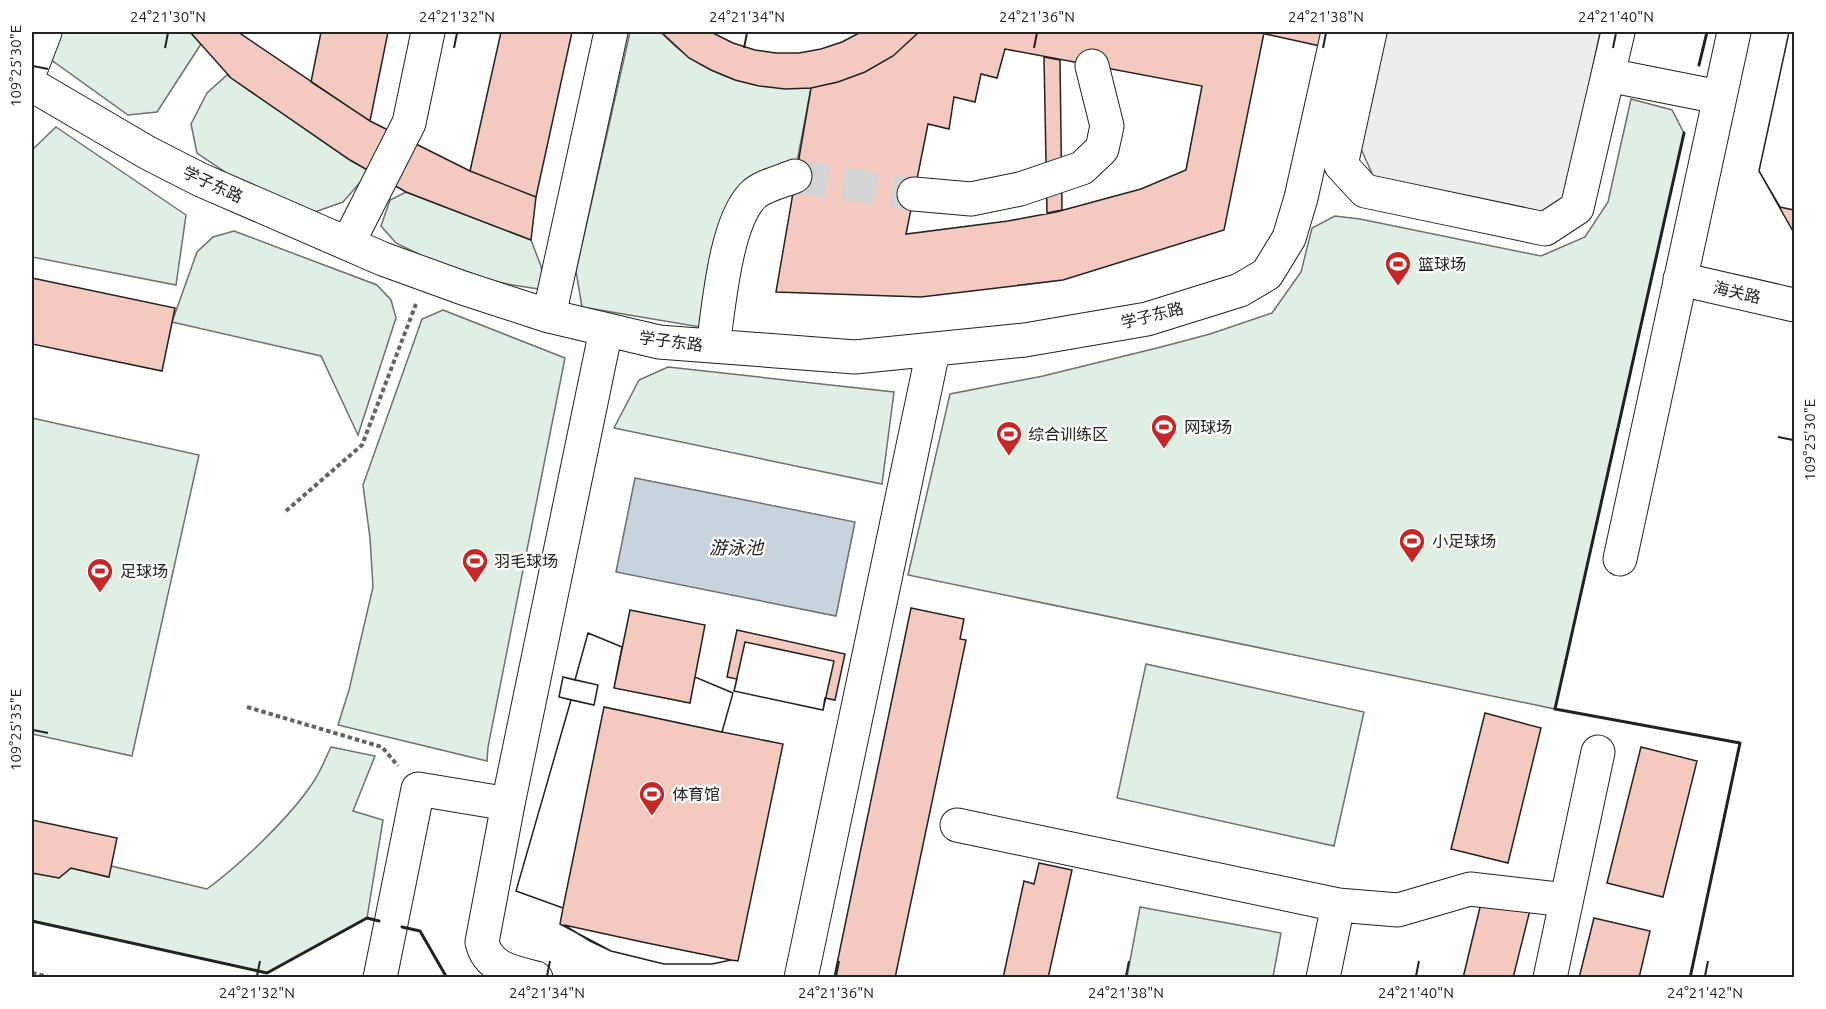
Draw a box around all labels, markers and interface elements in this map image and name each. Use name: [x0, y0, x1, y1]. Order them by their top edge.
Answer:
text: 24°21'30"N: [130, 8, 206, 25]
text: 24°21'32"N: [419, 8, 495, 25]
text: 24°21'34"N: [709, 8, 785, 25]
text: 24°21'36"N: [999, 8, 1075, 25]
text: 24°21'38"N: [1288, 8, 1364, 25]
text: 24°21'40"N: [1578, 8, 1654, 25]
text: 109°25'30"E: [7, 25, 24, 107]
street label: 学子东路: [180, 162, 246, 206]
sports icon: 篮球场: [1383, 249, 1413, 287]
place label: 篮球场: [1418, 255, 1466, 273]
street label: 海关路: [1712, 278, 1762, 306]
street label: 学子东路: [1119, 299, 1185, 331]
street label: 学子东路: [638, 328, 704, 354]
text: 109°25'30"E: [1801, 399, 1818, 481]
sports icon: 网球场: [1149, 412, 1179, 450]
place label: 网球场: [1184, 418, 1232, 436]
sports icon: 综合训练区: [994, 419, 1024, 457]
place label: 综合训练区: [1028, 425, 1108, 443]
sports icon: 小足球场: [1397, 526, 1427, 564]
place label: 小足球场: [1432, 532, 1496, 550]
water label: 游泳池: [709, 537, 765, 557]
sports icon: 羽毛球场: [460, 546, 490, 584]
place label: 羽毛球场: [494, 552, 558, 570]
sports icon: 足球场: [85, 556, 115, 594]
place label: 足球场: [120, 562, 168, 580]
text: 109°25'35"E: [7, 689, 24, 771]
sports icon: 体育馆: [637, 779, 667, 817]
place label: 体育馆: [672, 785, 720, 803]
text: 24°21'32"N: [219, 984, 295, 1001]
text: 24°21'34"N: [509, 984, 585, 1001]
text: 24°21'36"N: [798, 984, 874, 1001]
text: 24°21'38"N: [1088, 984, 1164, 1001]
text: 24°21'40"N: [1378, 984, 1454, 1001]
text: 24°21'42"N: [1667, 984, 1743, 1001]

